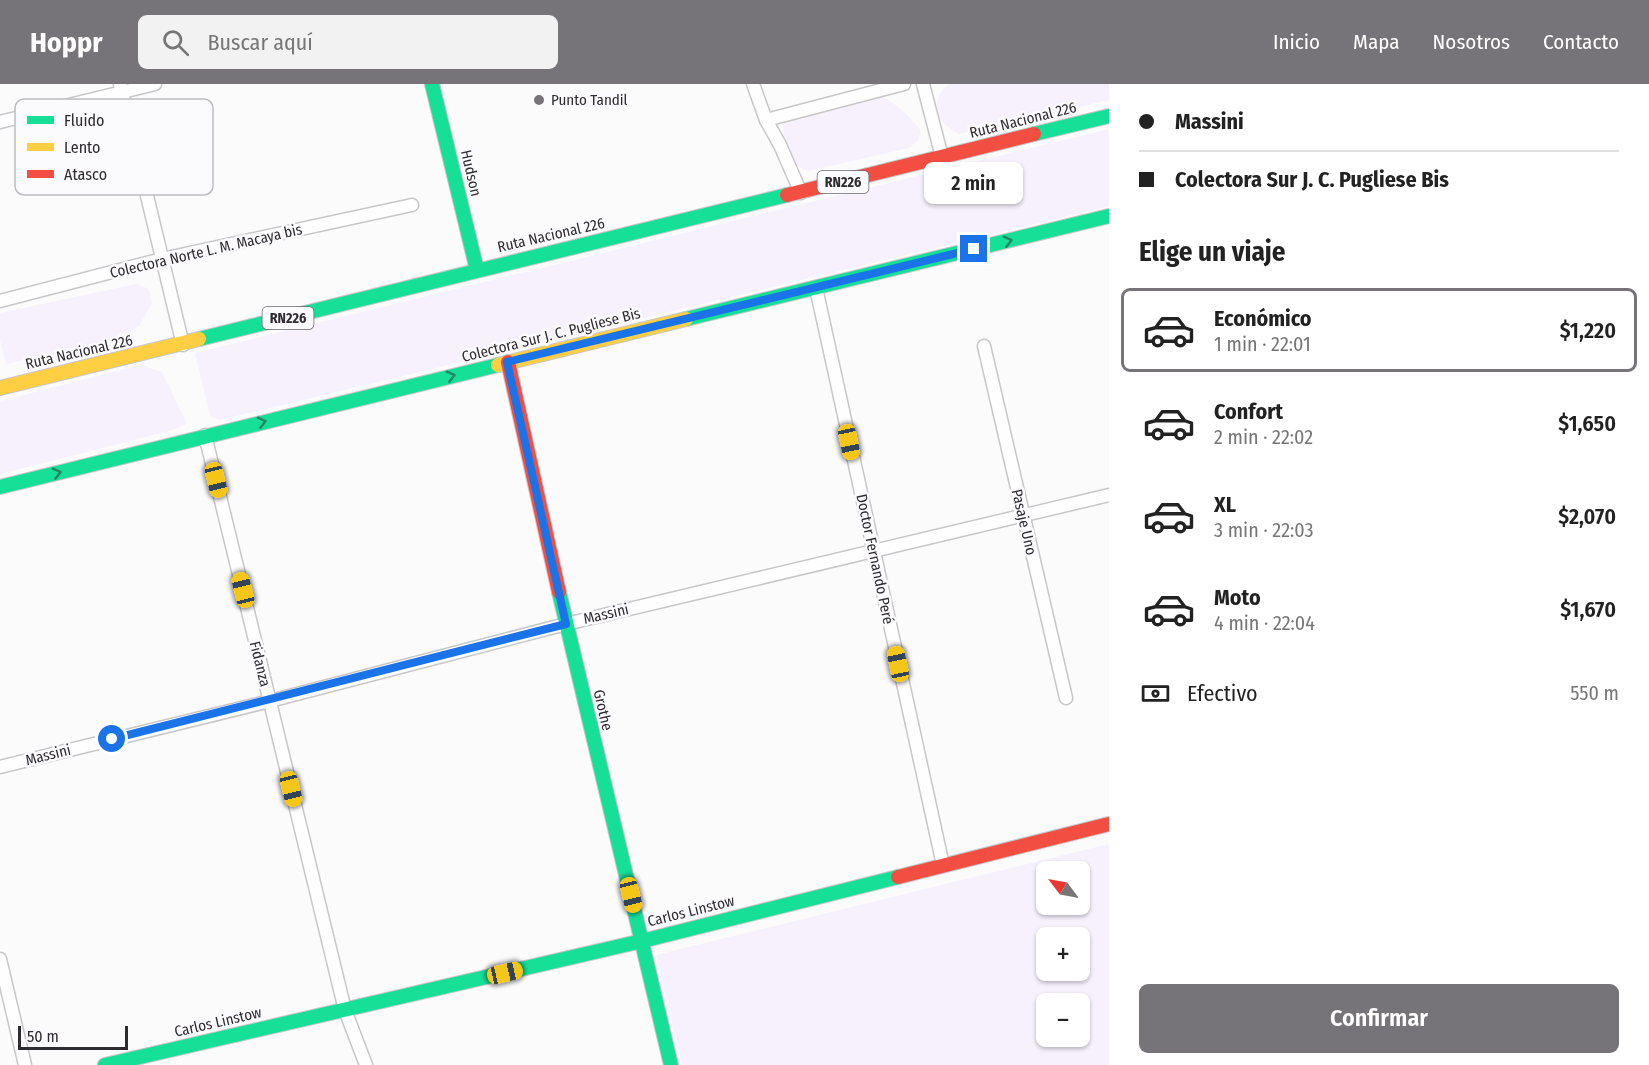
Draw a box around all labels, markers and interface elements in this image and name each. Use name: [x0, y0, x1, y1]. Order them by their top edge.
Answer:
search box: [138, 15, 558, 69]
text: Hoppr: [30, 26, 102, 59]
icon: search: [159, 26, 192, 59]
text: Buscar aquí: [207, 29, 313, 56]
text: Inicio: [1273, 29, 1320, 55]
text: Mapa: [1353, 29, 1400, 55]
text: Nosotros: [1433, 29, 1510, 55]
text: Contacto: [1543, 29, 1619, 55]
place label: Punto Tandil: [551, 91, 628, 109]
marker: Punto Tandil: [532, 93, 546, 107]
street label: Ruta Nacional 226: [968, 98, 1078, 142]
legend: [15, 99, 213, 195]
text: Massini: [1175, 108, 1244, 135]
text: Fluido: [64, 111, 104, 130]
text: Lento: [64, 138, 100, 157]
street label: Hudson: [457, 148, 485, 198]
callout: 2 min: [924, 162, 1024, 204]
text: Atasco: [64, 165, 107, 184]
text: Colectora Sur J. C. Pugliese Bis: [1175, 166, 1449, 193]
road number: RN226: [818, 171, 868, 193]
text: 2 min: [951, 171, 996, 195]
street label: Ruta Nacional 226: [496, 214, 606, 256]
street label: Colectora Norte L. M. Macaya bis: [108, 220, 304, 282]
route end: [960, 235, 987, 262]
one-way arrow: [1003, 235, 1013, 248]
text: Elige un viaje: [1139, 236, 1285, 268]
icon: car: [1142, 303, 1196, 357]
street label: Colectora Sur J. C. Pugliese Bis: [460, 304, 642, 366]
text: Económico: [1214, 305, 1312, 332]
road number: RN226: [262, 307, 314, 329]
text: $1,220: [1560, 317, 1616, 344]
street label: Ruta Nacional 226: [24, 331, 134, 373]
text: 1 min · 22:01: [1214, 332, 1311, 356]
one-way arrow: [446, 370, 456, 383]
icon: car: [1142, 396, 1196, 450]
text: Confort: [1214, 398, 1283, 425]
text: $1,650: [1558, 410, 1616, 437]
one-way arrow: [256, 416, 266, 429]
car: [836, 423, 862, 461]
text: 2 min · 22:02: [1214, 425, 1313, 449]
car: [203, 460, 229, 500]
one-way arrow: [52, 467, 62, 480]
street label: Pasaje Uno: [1008, 487, 1040, 557]
icon: car: [1142, 489, 1196, 543]
text: XL: [1214, 491, 1236, 518]
street label: Doctor Fernando Peré: [852, 492, 898, 626]
text: $2,070: [1558, 503, 1616, 530]
text: 3 min · 22:03: [1214, 518, 1313, 542]
car: [230, 570, 256, 610]
icon: car: [1142, 582, 1196, 636]
text: Moto: [1214, 584, 1261, 611]
text: $1,670: [1560, 596, 1616, 623]
street label: Massini: [582, 600, 630, 628]
text: 4 min · 22:04: [1214, 611, 1315, 635]
street label: Fidanza: [246, 639, 274, 689]
car: [885, 645, 911, 683]
icon: cash: [1139, 677, 1172, 710]
text: Efectivo: [1187, 680, 1258, 707]
text: 550 m: [1570, 681, 1619, 705]
street label: Grothe: [590, 688, 616, 732]
route start: [98, 725, 125, 752]
street label: Massini: [23, 741, 73, 769]
car: [278, 769, 304, 809]
north arrow: [1036, 861, 1090, 915]
map controls: [1036, 861, 1090, 1047]
car: [618, 875, 644, 915]
street label: Carlos Linstow: [646, 891, 736, 930]
button: +: [1036, 927, 1090, 981]
car: [485, 960, 525, 986]
button: Confirmar: [1139, 984, 1619, 1053]
button: −: [1036, 993, 1090, 1047]
street label: Carlos Linstow: [173, 1003, 263, 1041]
scale bar: [18, 1023, 128, 1050]
text: 50 m: [27, 1027, 59, 1046]

